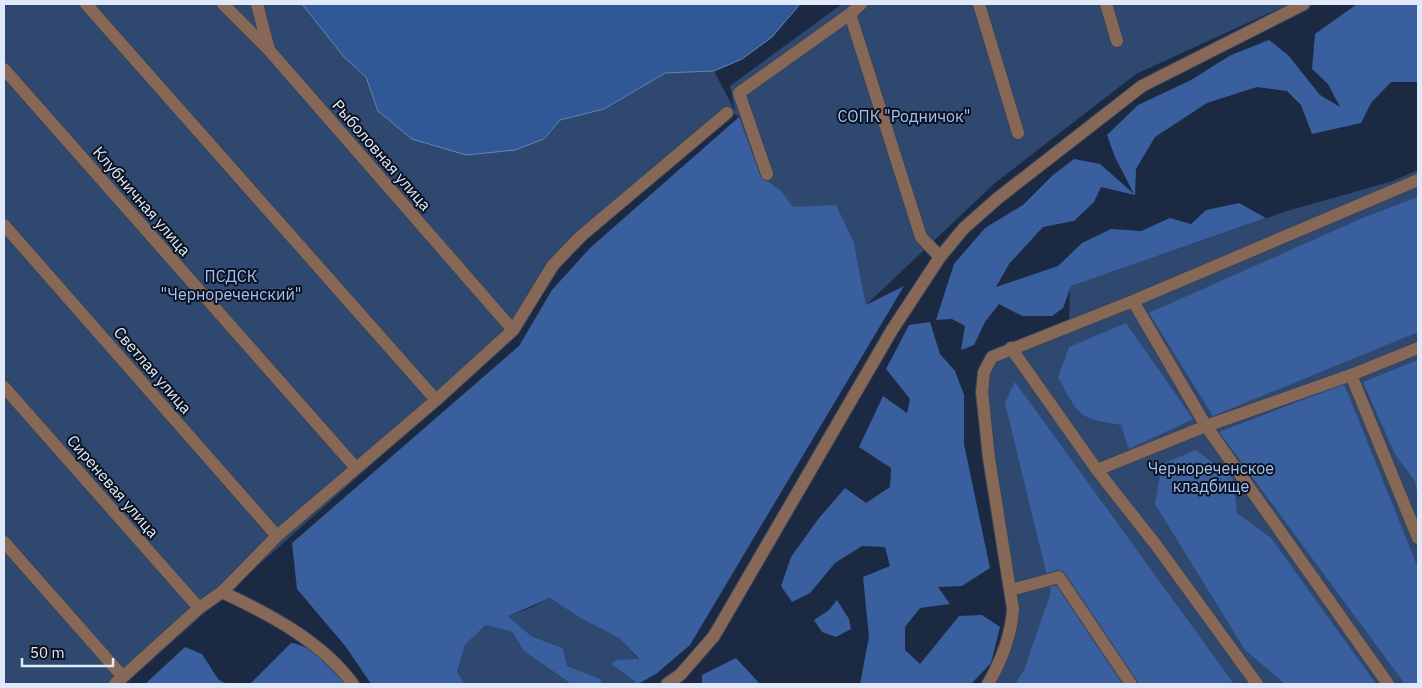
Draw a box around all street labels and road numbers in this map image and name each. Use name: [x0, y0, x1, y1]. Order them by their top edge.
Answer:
street label: Рыболовная улица: [328, 95, 436, 215]
street label: Клубничная улица: [89, 142, 195, 260]
street label: Светлая улица: [110, 322, 197, 418]
street label: Сиреневая улица: [63, 431, 163, 542]

